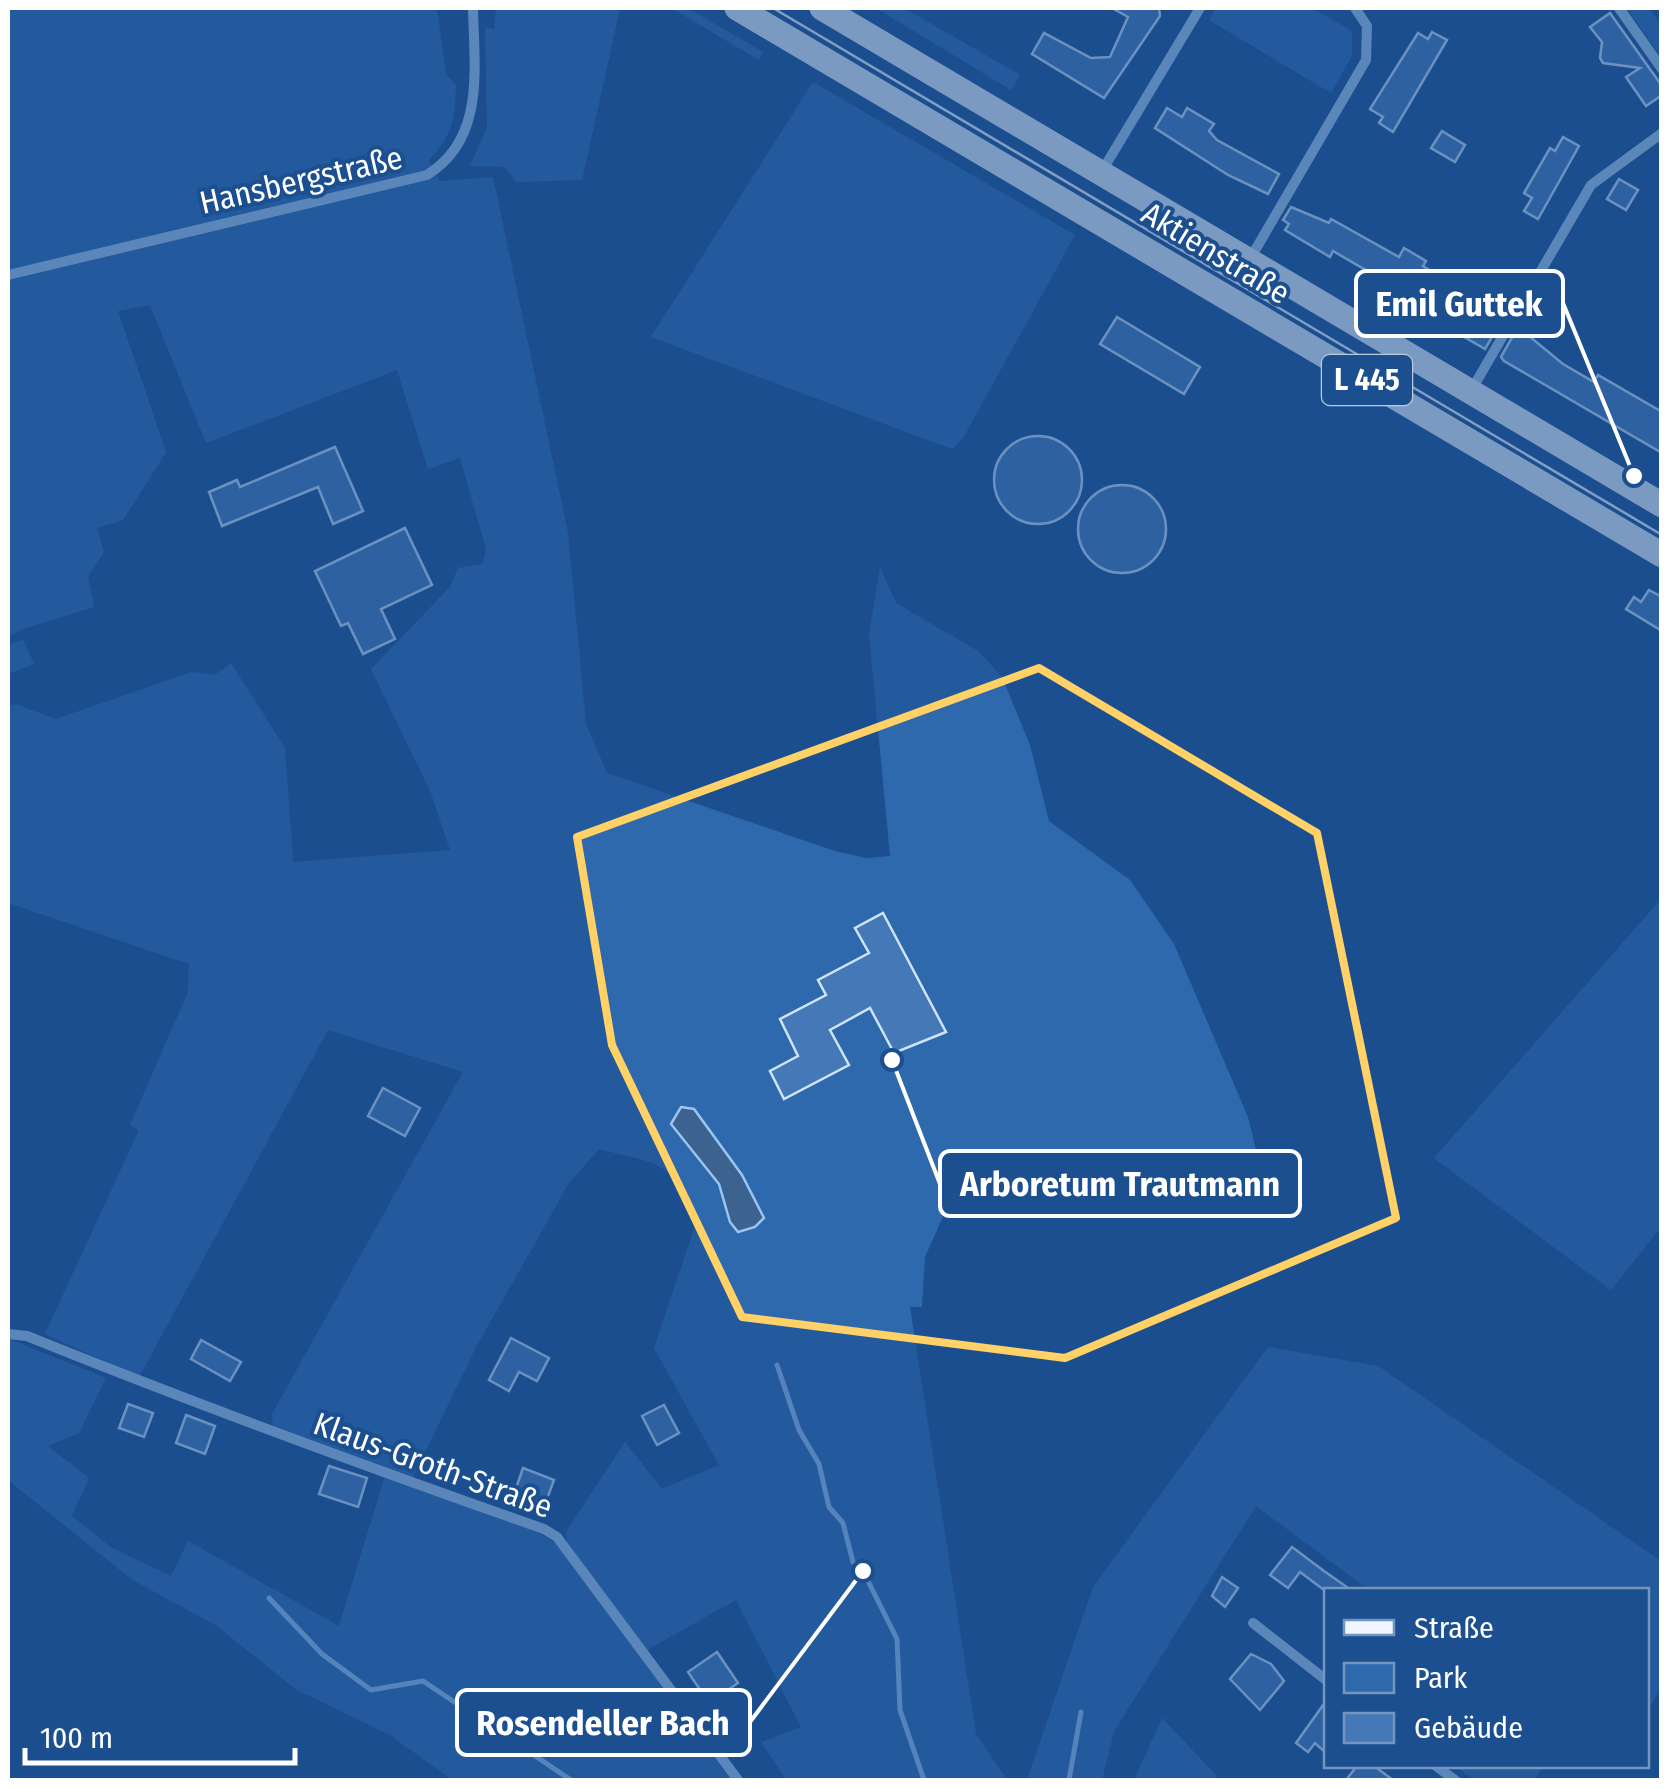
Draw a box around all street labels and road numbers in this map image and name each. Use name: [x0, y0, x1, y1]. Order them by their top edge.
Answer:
street label: Hansbergstraße: [196, 138, 406, 222]
street label: Aktienstraße: [1135, 194, 1297, 312]
road number: L 445: [1322, 355, 1412, 405]
street label: Klaus-Groth-Straße: [308, 1404, 558, 1526]

